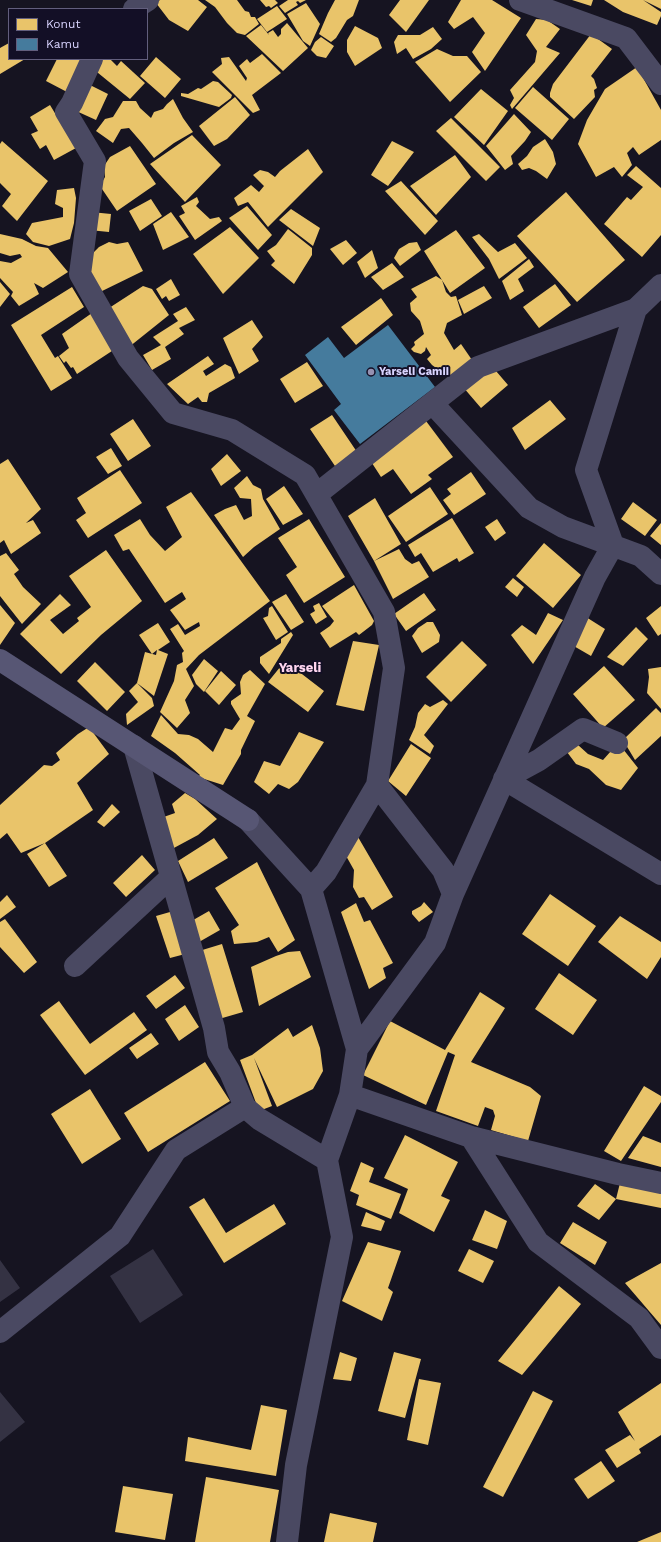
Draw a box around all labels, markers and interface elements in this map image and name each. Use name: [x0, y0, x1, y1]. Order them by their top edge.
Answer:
legend: [8, 8, 148, 60]
text: Konut: [46, 17, 80, 31]
text: Kamu: [46, 37, 79, 51]
place label: Yarseli Camii: [379, 365, 449, 379]
marker: Yarseli Camii: [366, 367, 376, 377]
district label: Yarseli: [279, 660, 321, 676]

